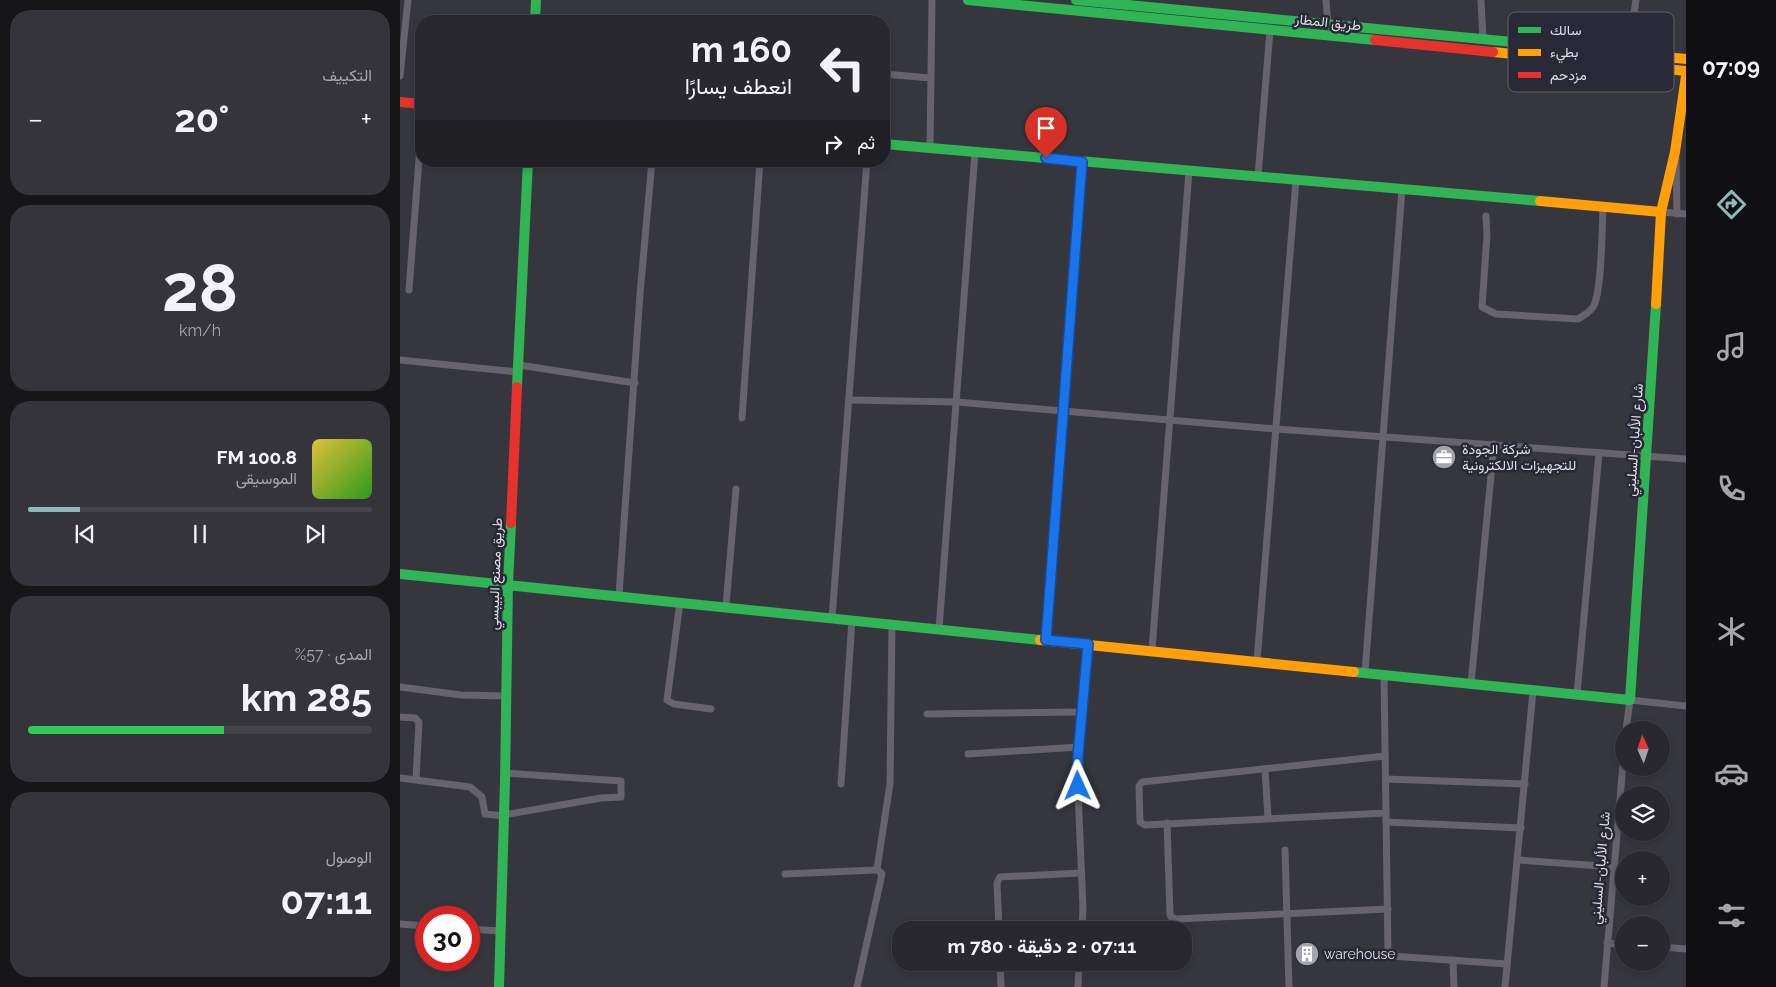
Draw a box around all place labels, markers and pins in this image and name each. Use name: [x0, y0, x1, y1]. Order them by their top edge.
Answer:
pin: [1025, 107, 1067, 158]
place label: شركة الجودة للتجهيزات الالكترونية: [1462, 441, 1576, 474]
office icon: شركة الجودة للتجهيزات الالكترونية: [1431, 444, 1457, 470]
building icon: warehouse: [1294, 941, 1320, 967]
place label: warehouse: [1324, 946, 1396, 962]

